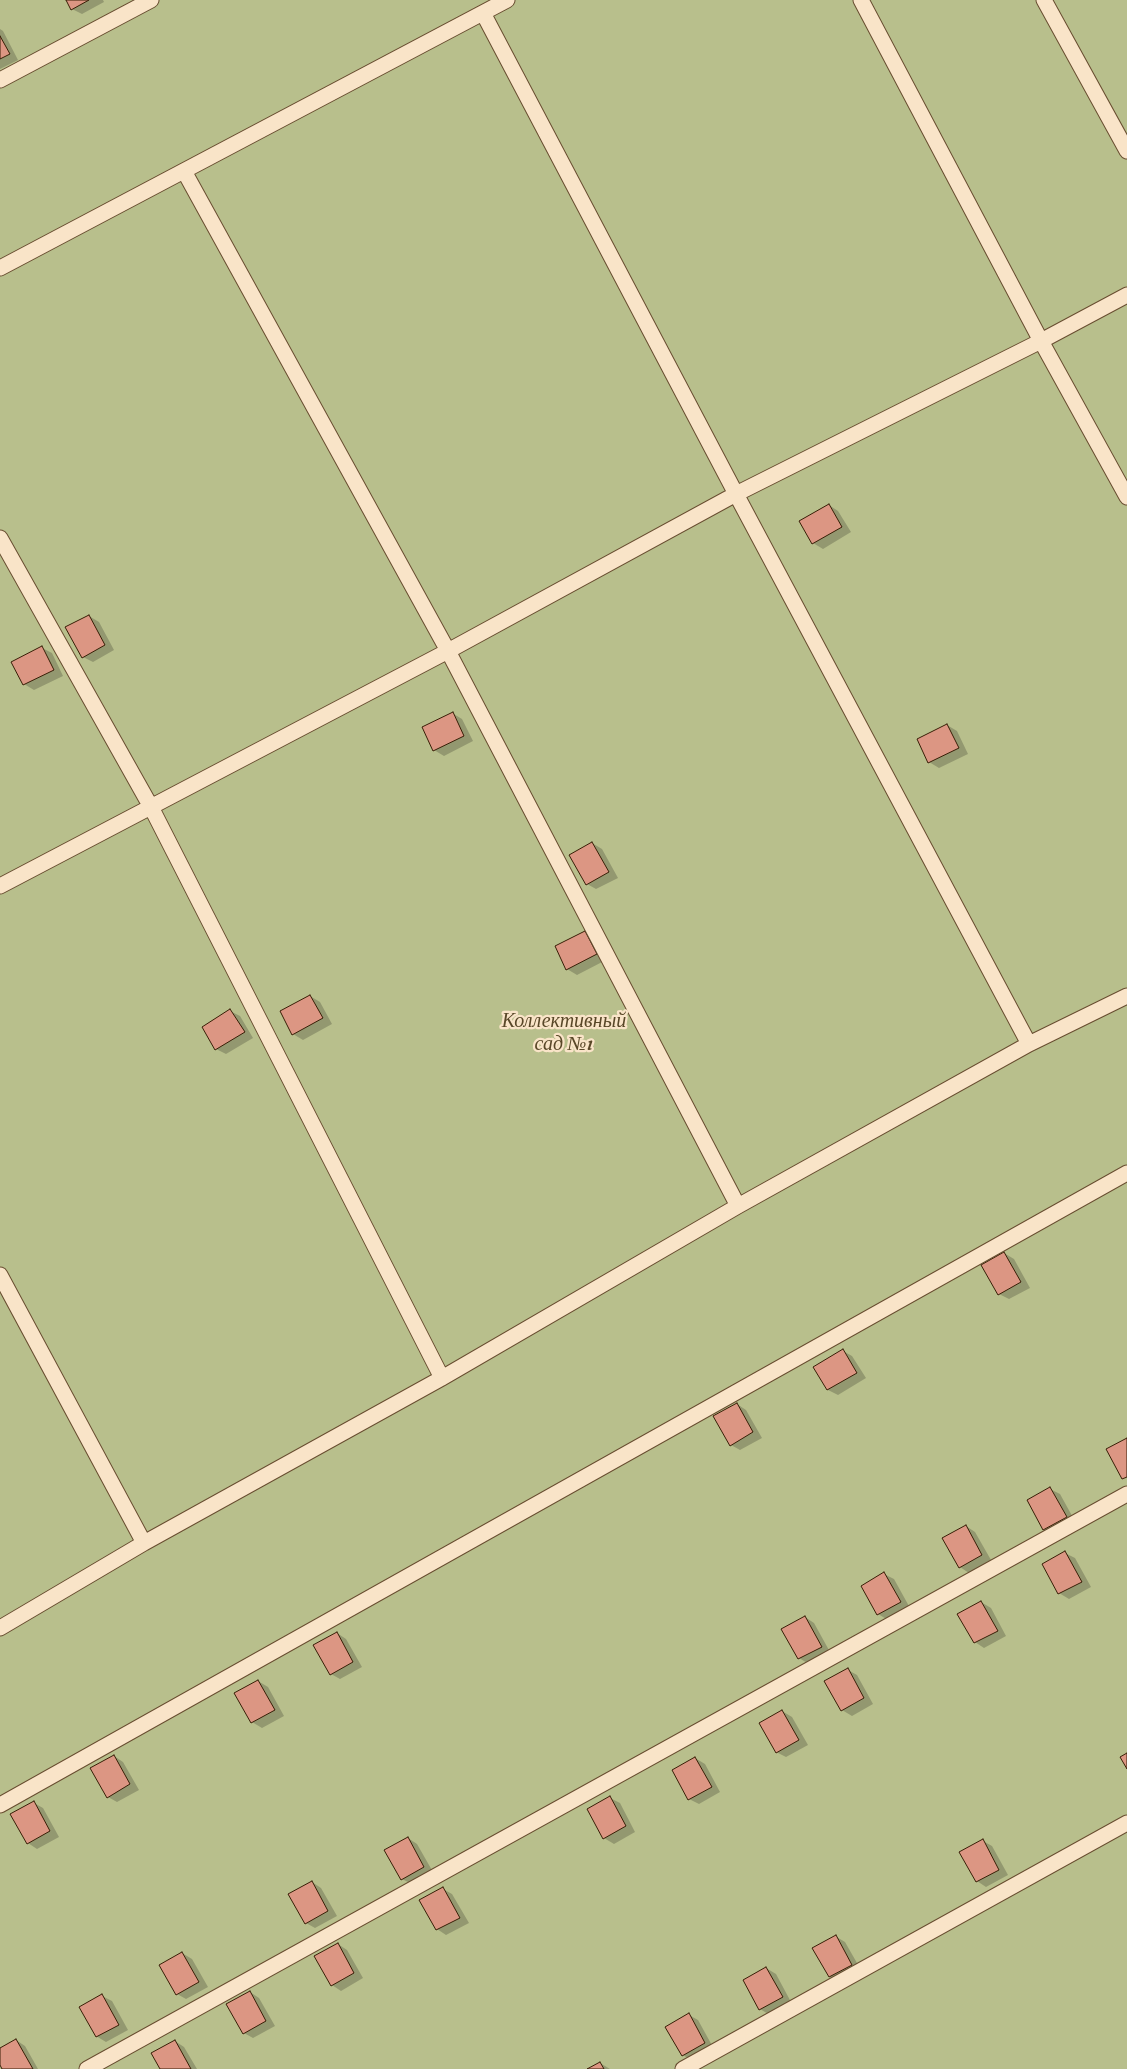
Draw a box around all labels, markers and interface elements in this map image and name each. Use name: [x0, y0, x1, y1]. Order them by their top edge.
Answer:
park label: Коллективный сад №1: [502, 1011, 626, 1058]

